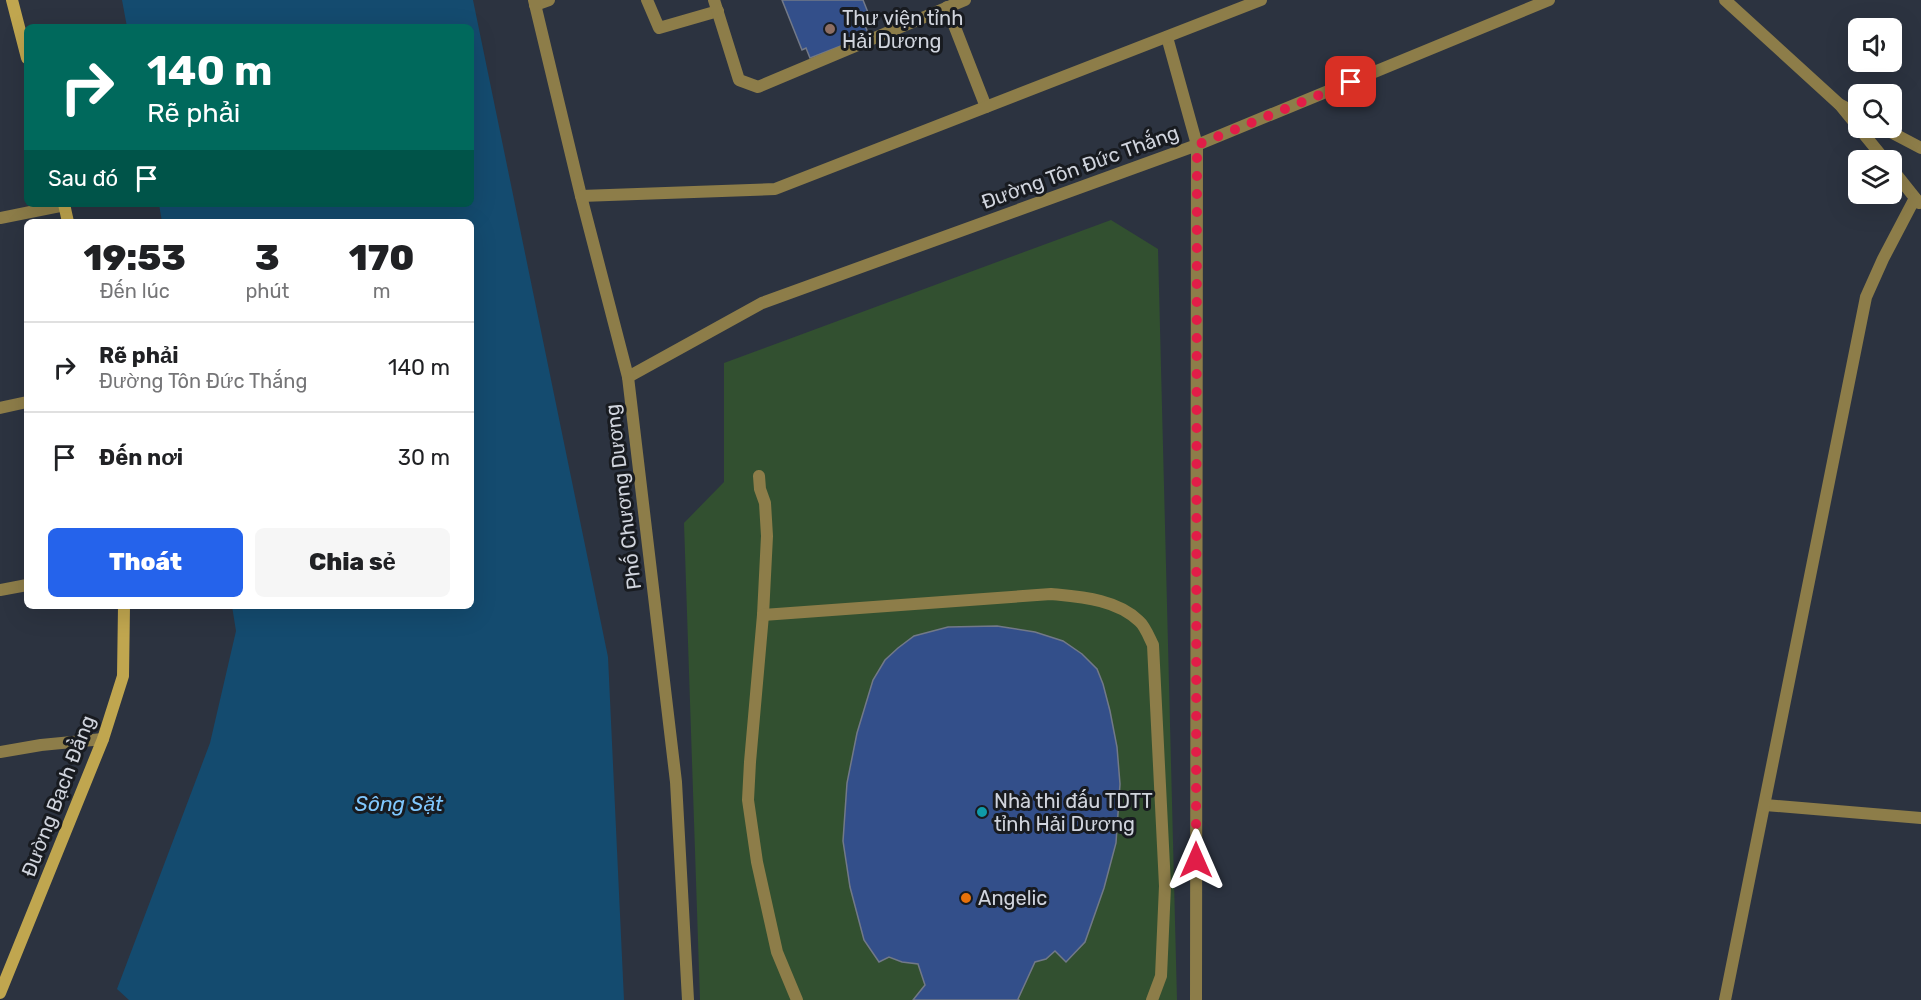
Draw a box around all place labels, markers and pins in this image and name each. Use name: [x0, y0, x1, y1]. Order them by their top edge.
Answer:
place label: Thư viện tỉnh Hải Dương: [842, 6, 963, 53]
marker: Thư viện tỉnh Hải Dương: [823, 22, 837, 36]
pin: [1325, 56, 1376, 107]
place label: Nhà thi đấu TDTT tỉnh Hải Dương: [994, 789, 1153, 836]
marker: Nhà thi đấu TDTT tỉnh Hải Dương: [975, 805, 989, 819]
place label: Angelic: [978, 886, 1047, 910]
marker: Angelic: [959, 891, 973, 905]

